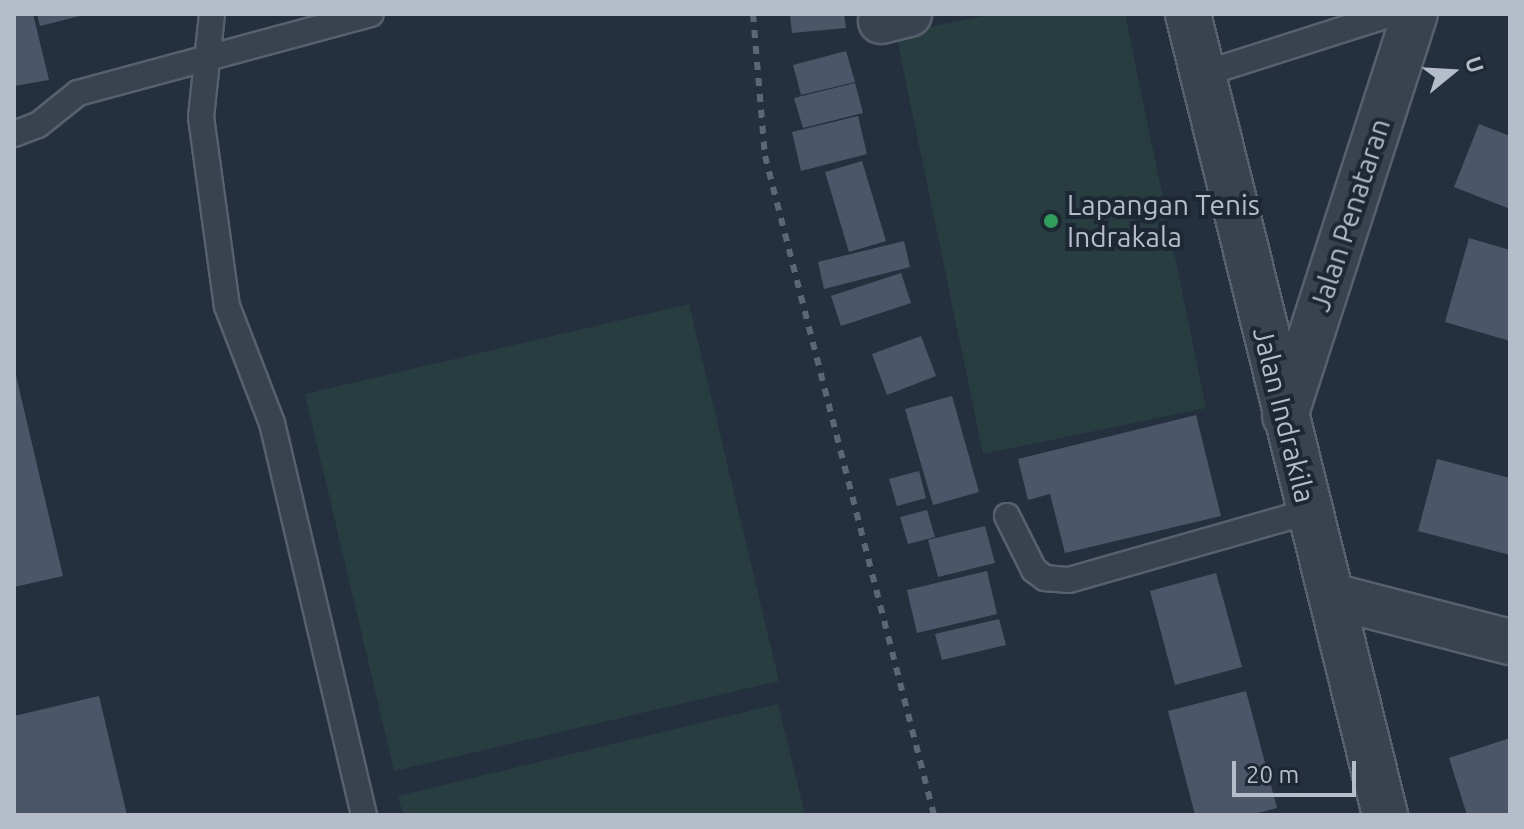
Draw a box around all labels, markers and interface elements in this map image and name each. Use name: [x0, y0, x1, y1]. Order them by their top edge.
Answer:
north arrow: [1412, 32, 1492, 112]
text: U: [1461, 53, 1490, 76]
street label: Jalan Penataran: [1303, 114, 1397, 316]
place label: Lapangan Tenis Indrakala: [1067, 188, 1260, 254]
marker: Lapangan Tenis Indrakala: [1042, 212, 1060, 230]
street label: Jalan Indrakila: [1246, 324, 1322, 506]
scale bar: [1236, 745, 1360, 795]
text: 20 m: [1246, 761, 1299, 788]

